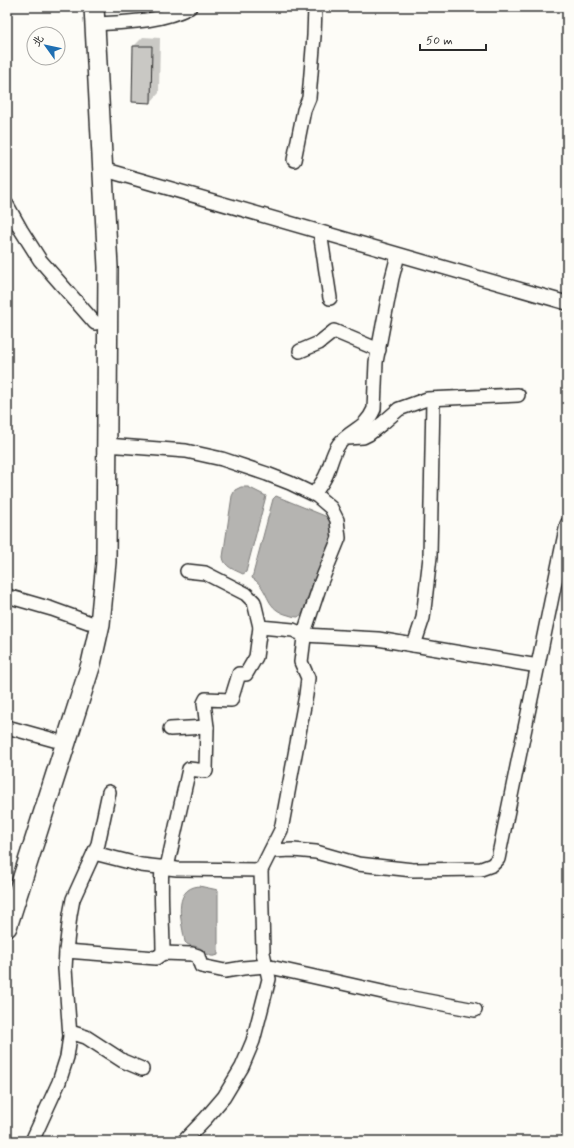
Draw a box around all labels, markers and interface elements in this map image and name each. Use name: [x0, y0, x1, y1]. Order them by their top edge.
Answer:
north arrow: [26, 26, 66, 66]
scale bar: [420, 26, 486, 52]
text: 北: [30, 33, 47, 50]
text: 50 m: [426, 33, 453, 49]

